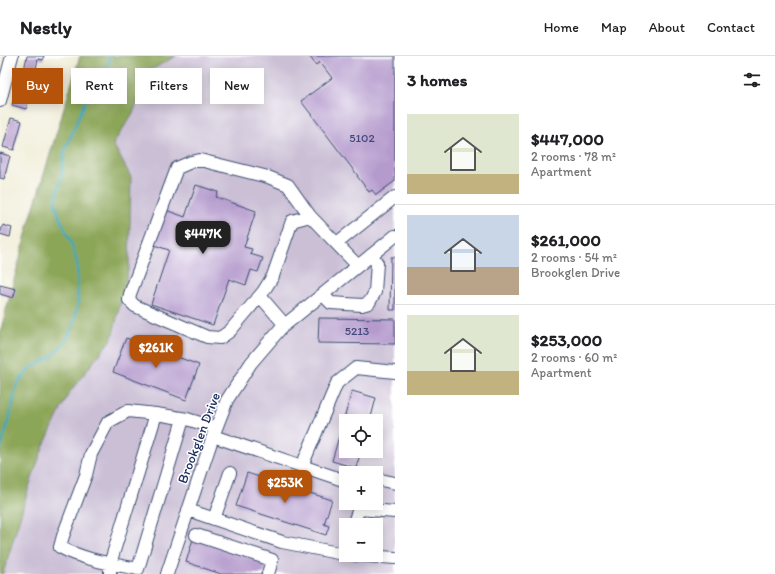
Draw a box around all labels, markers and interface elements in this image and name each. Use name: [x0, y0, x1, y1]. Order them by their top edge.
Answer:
text: Nestly: [20, 16, 72, 39]
text: Home: [544, 19, 579, 36]
text: Map: [601, 19, 627, 36]
text: About: [649, 19, 685, 36]
text: Contact: [707, 19, 755, 36]
chip: Buy: [12, 68, 63, 104]
chip: Rent: [71, 68, 127, 104]
chip: Filters: [135, 68, 202, 104]
chip: New: [210, 68, 264, 104]
icon: filters: [741, 69, 763, 91]
text: 3 homes: [407, 70, 467, 90]
text: $447,000: [531, 129, 604, 149]
icon: home: [439, 130, 487, 178]
house number: 5102: [349, 131, 375, 145]
text: 2 rooms · 78 m²: [531, 149, 616, 164]
text: Apartment: [531, 164, 592, 179]
pin: $447K: [175, 221, 231, 255]
text: $447K: [185, 226, 221, 241]
text: $261,000: [531, 230, 601, 250]
icon: home: [439, 231, 487, 279]
text: 2 rooms · 54 m²: [531, 250, 617, 265]
text: Brookglen Drive: [531, 265, 620, 280]
house number: 5213: [345, 324, 370, 338]
text: $253,000: [531, 330, 602, 350]
icon: home: [439, 331, 487, 379]
pin: $261K: [128, 335, 184, 369]
text: $261K: [139, 340, 173, 355]
text: 2 rooms · 60 m²: [531, 350, 617, 365]
text: Apartment: [531, 365, 592, 380]
street label: Brookglen Drive: [174, 390, 224, 486]
map controls: [339, 414, 383, 562]
button: locate: [339, 414, 383, 458]
button: +: [339, 466, 383, 510]
pin: $253K: [257, 470, 313, 504]
text: $253K: [267, 475, 303, 490]
button: −: [339, 518, 383, 562]

